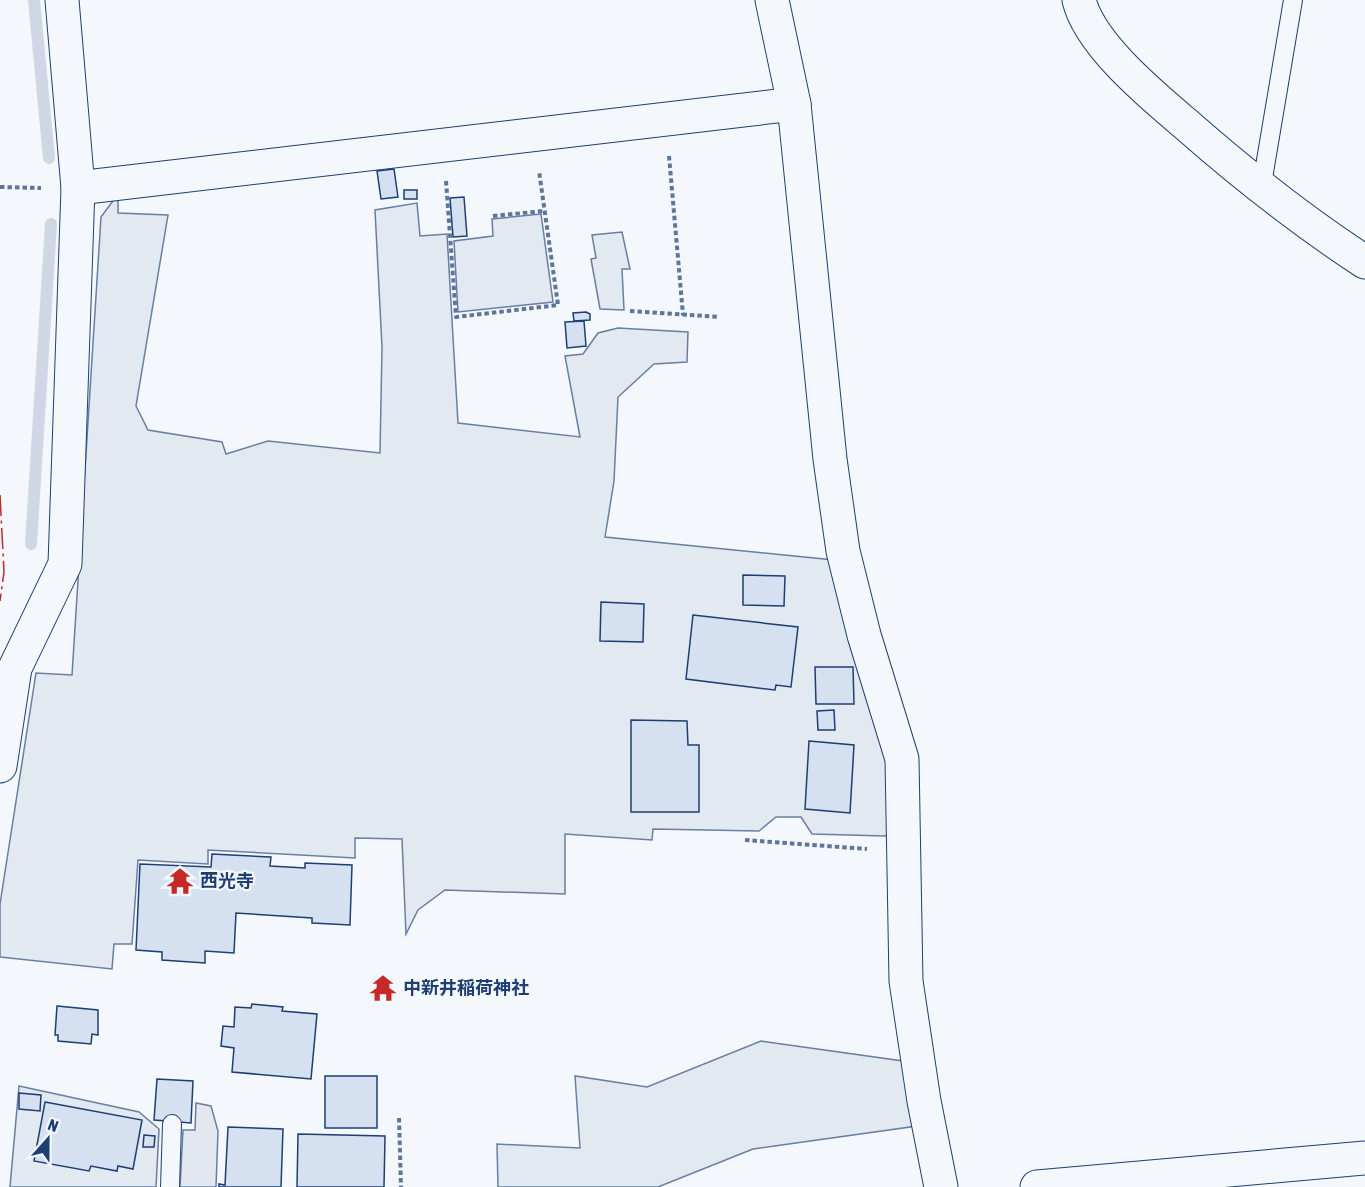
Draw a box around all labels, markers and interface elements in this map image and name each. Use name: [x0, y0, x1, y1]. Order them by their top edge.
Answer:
temple icon: 西光寺: [165, 866, 195, 896]
place label: 西光寺: [200, 870, 254, 891]
temple icon: 中新井稲荷神社: [368, 973, 398, 1003]
place label: 中新井稲荷神社: [403, 977, 529, 998]
north arrow: [18, 1109, 78, 1169]
text: N: [46, 1115, 61, 1135]

